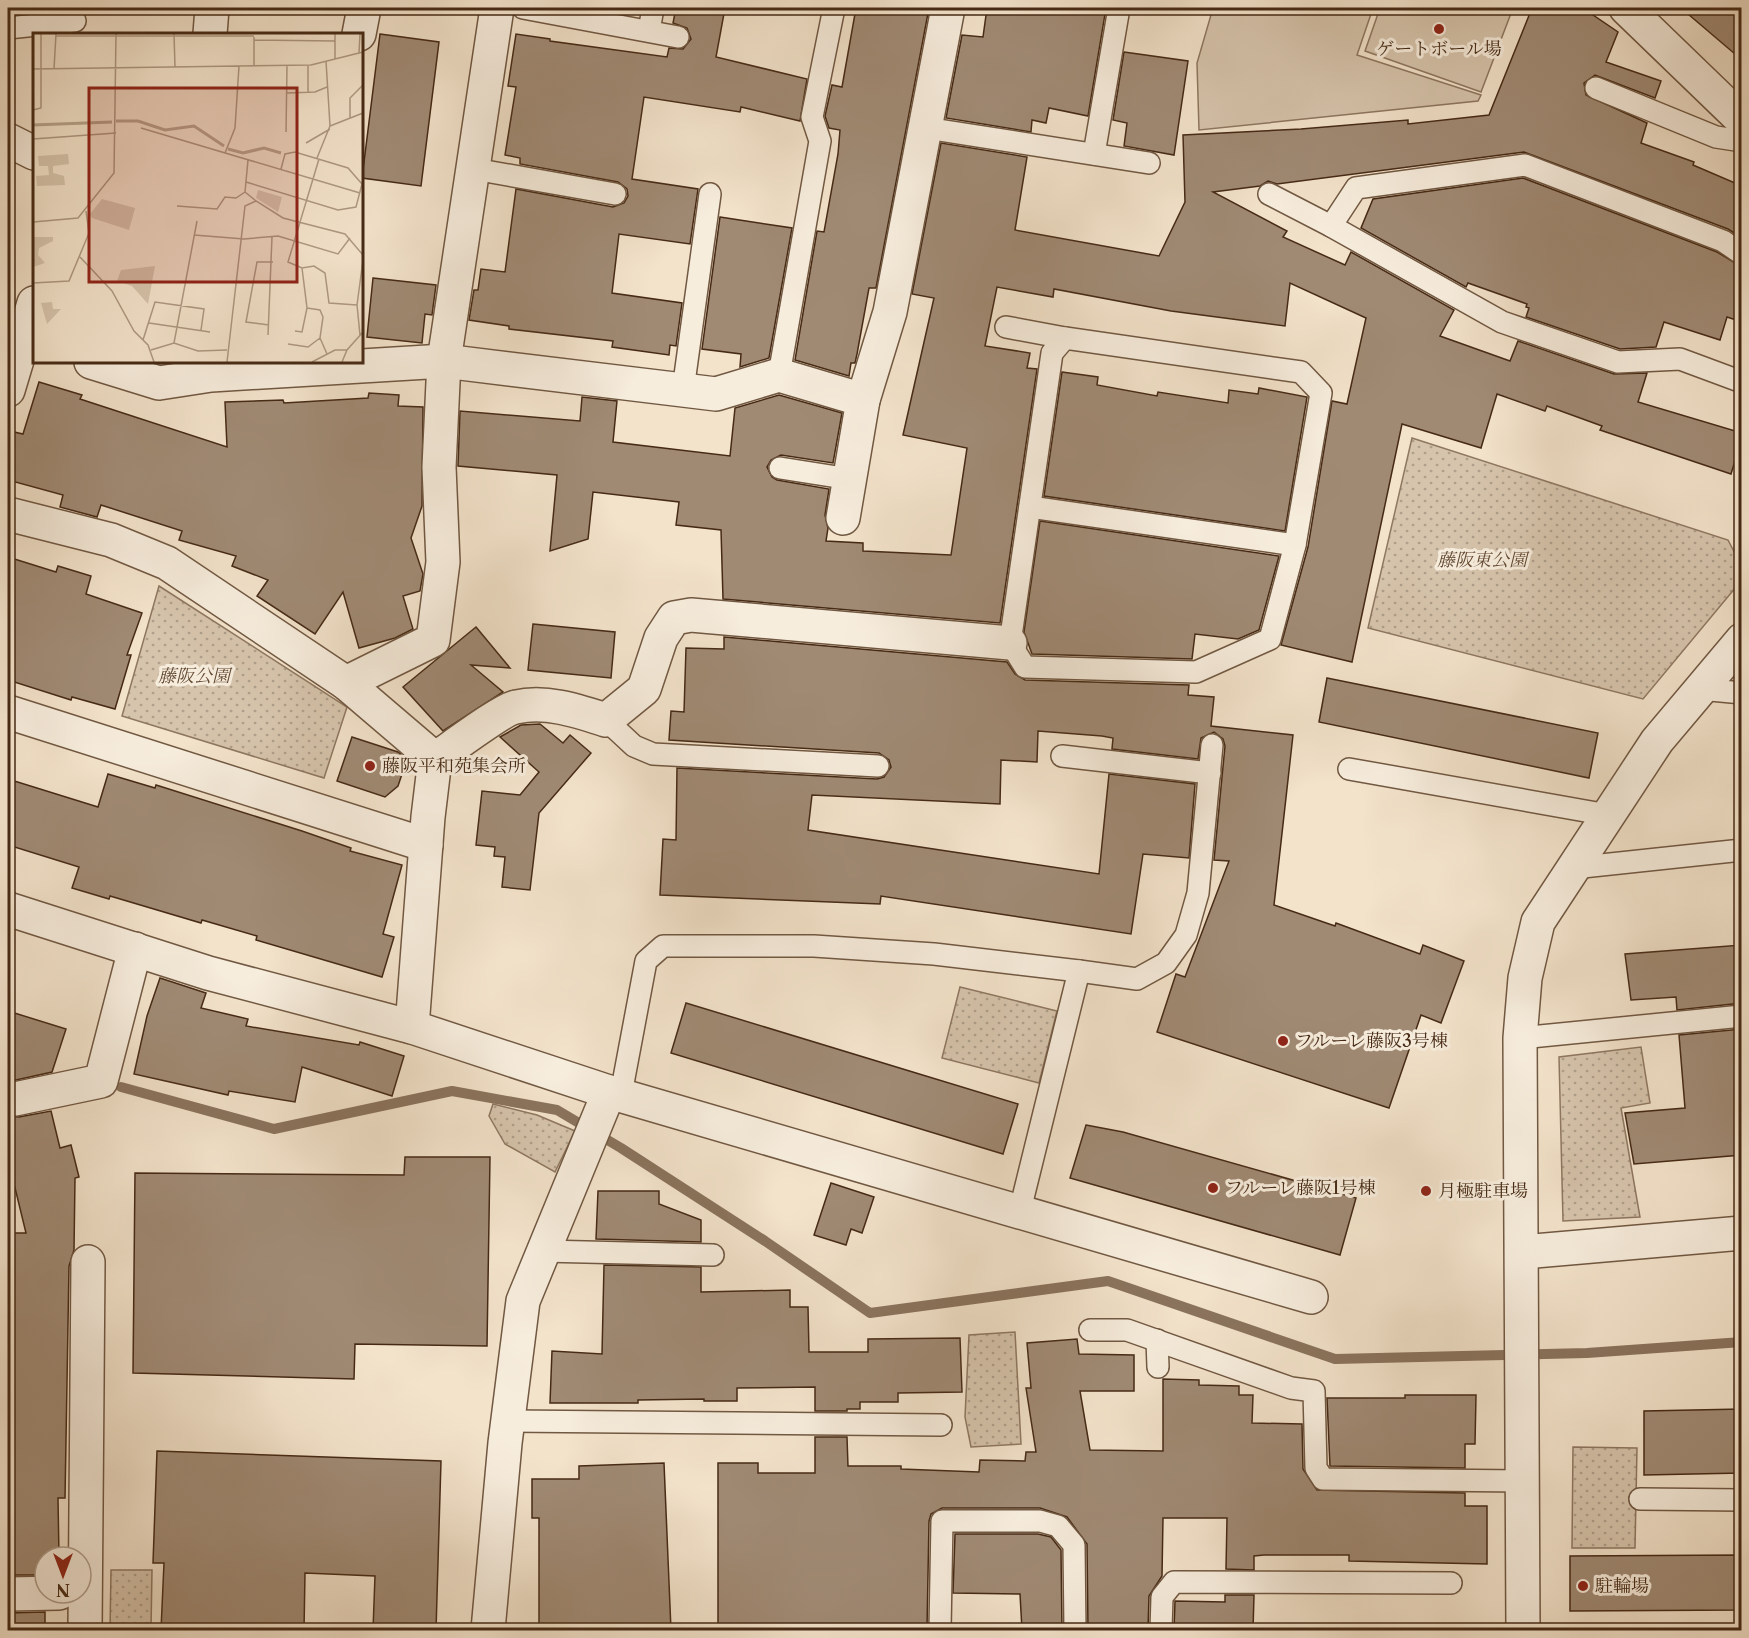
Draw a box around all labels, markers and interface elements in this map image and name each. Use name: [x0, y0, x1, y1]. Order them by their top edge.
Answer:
marker: ゲートボール場: [1432, 22, 1446, 36]
inset map: [33, 33, 363, 363]
place label: ゲートボール場: [1376, 38, 1502, 60]
park label: 藤阪東公園: [1437, 549, 1530, 571]
park label: 藤阪公園: [158, 665, 233, 687]
place label: 藤阪平和苑集会所: [382, 755, 526, 777]
marker: 藤阪平和苑集会所: [363, 759, 377, 773]
place label: フルーレ藤阪3号棟: [1295, 1030, 1448, 1052]
marker: フルーレ藤阪3号棟: [1276, 1034, 1290, 1048]
place label: フルーレ藤阪1号棟: [1225, 1177, 1376, 1199]
place label: 月極駐車場: [1438, 1180, 1528, 1202]
marker: フルーレ藤阪1号棟: [1206, 1181, 1220, 1195]
marker: 月極駐車場: [1419, 1184, 1433, 1198]
north arrow: [33, 1545, 93, 1605]
place label: 駐輪場: [1595, 1575, 1649, 1597]
marker: 駐輪場: [1576, 1579, 1590, 1593]
text: N: [56, 1580, 70, 1600]

